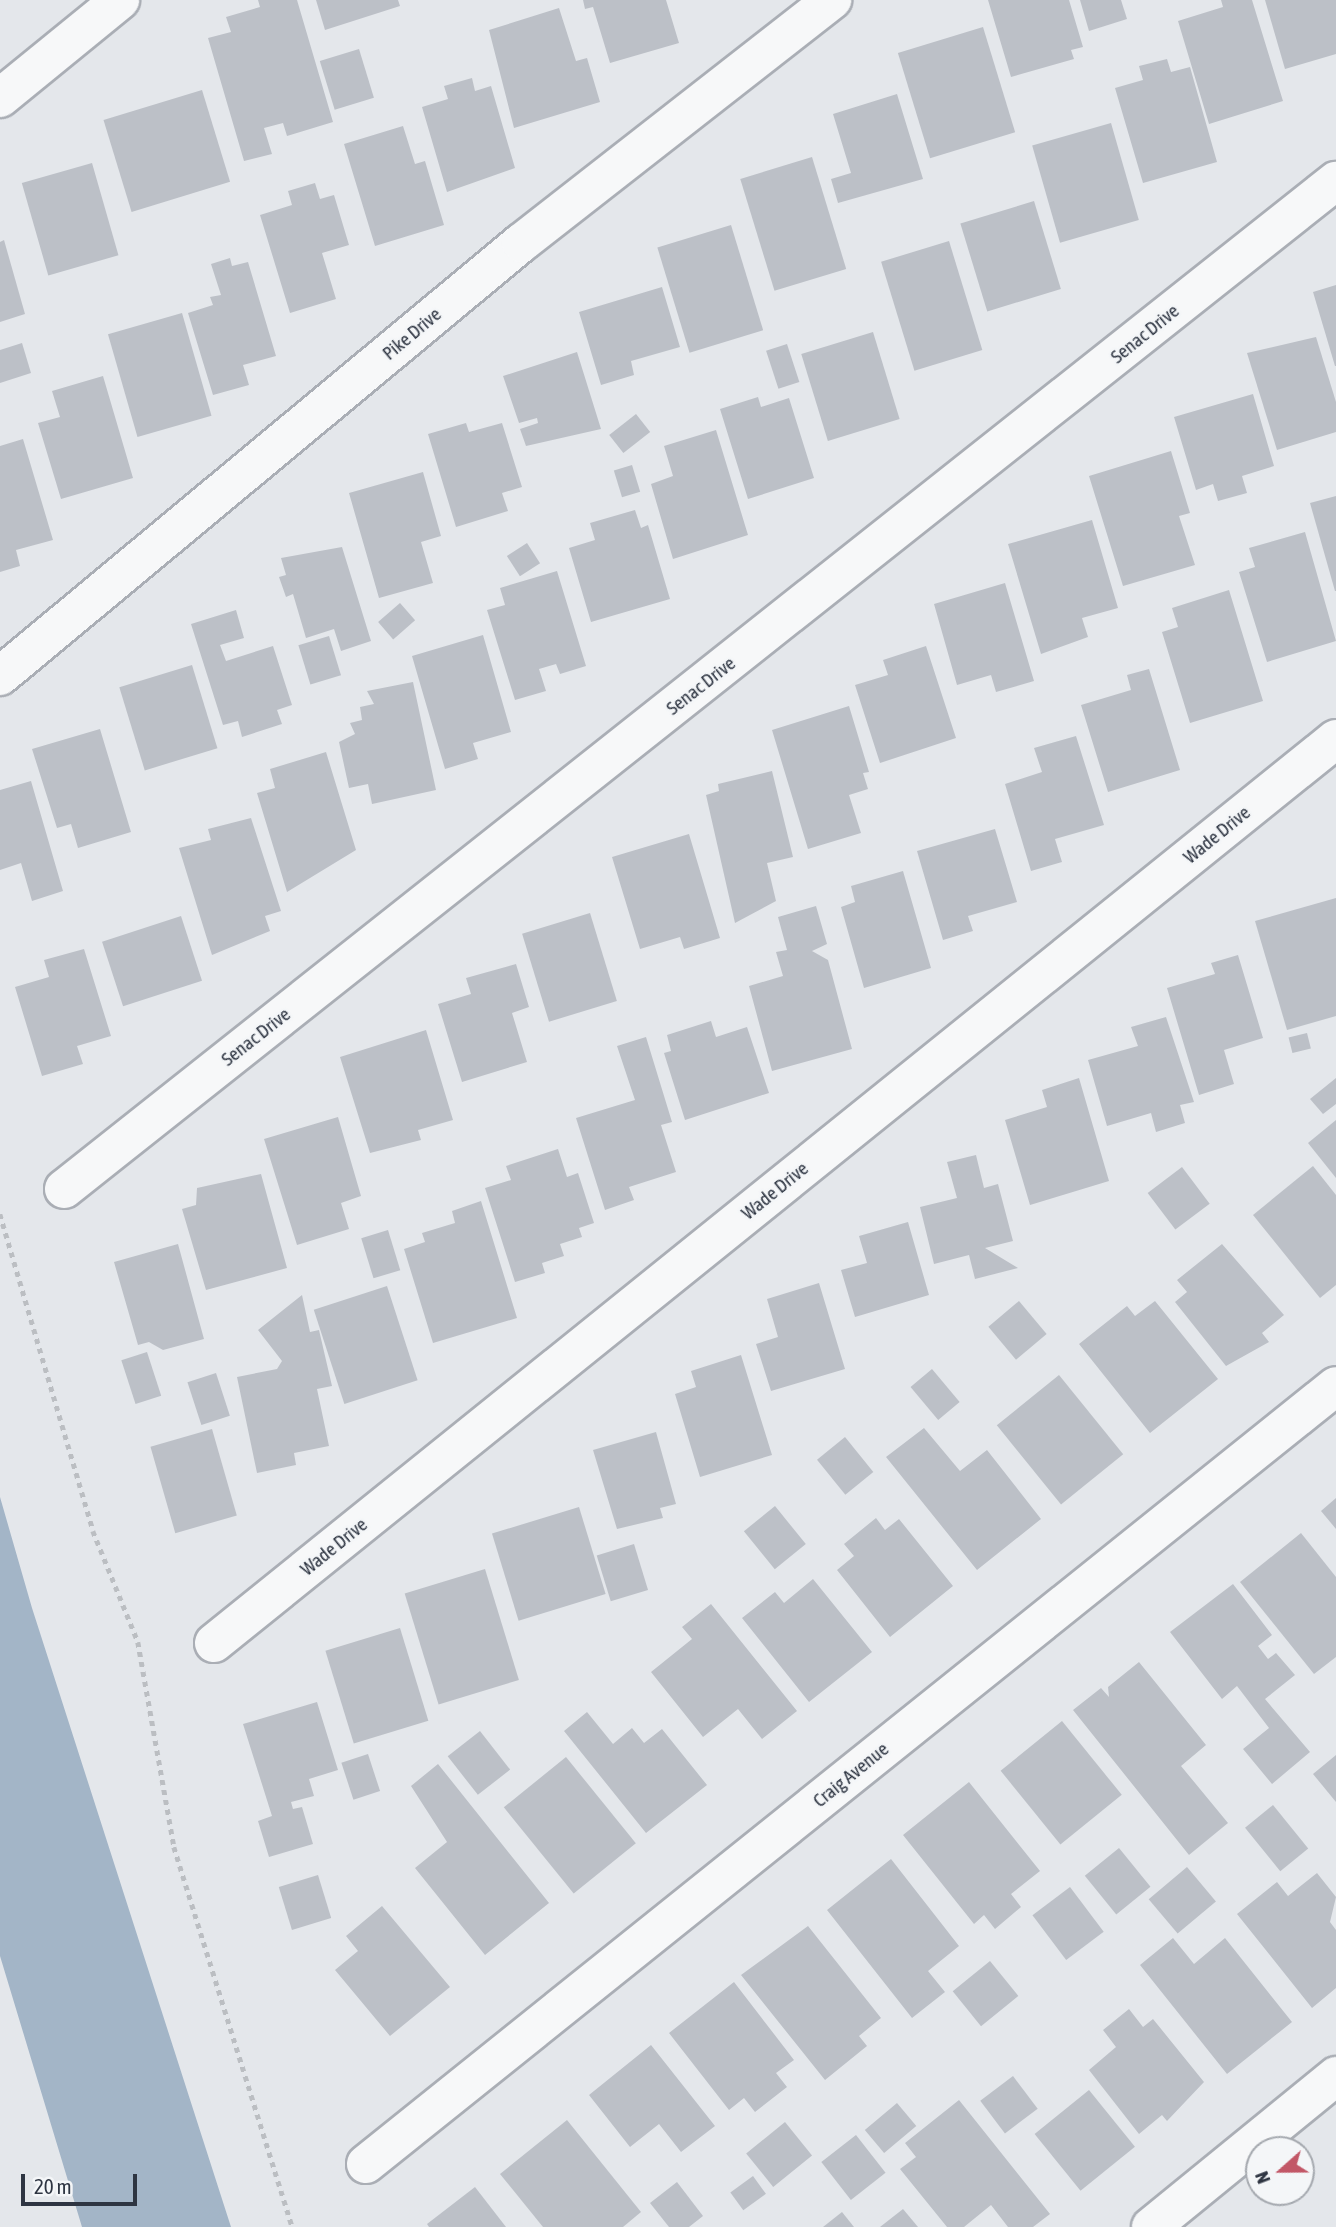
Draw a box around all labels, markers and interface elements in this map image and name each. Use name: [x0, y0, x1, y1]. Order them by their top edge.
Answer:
street label: Senac Drive: [1106, 300, 1184, 368]
street label: Pike Drive: [378, 303, 446, 365]
street label: Senac Drive: [662, 652, 740, 720]
street label: Wade Drive: [1179, 801, 1255, 869]
street label: Senac Drive: [217, 1003, 295, 1071]
street label: Wade Drive: [737, 1157, 813, 1225]
street label: Wade Drive: [296, 1513, 372, 1581]
street label: Craig Avenue: [809, 1738, 893, 1812]
north arrow: [1245, 2136, 1315, 2206]
scale bar: [24, 2160, 140, 2204]
text: N: [1250, 2169, 1275, 2187]
text: 20 m: [34, 2174, 72, 2198]

